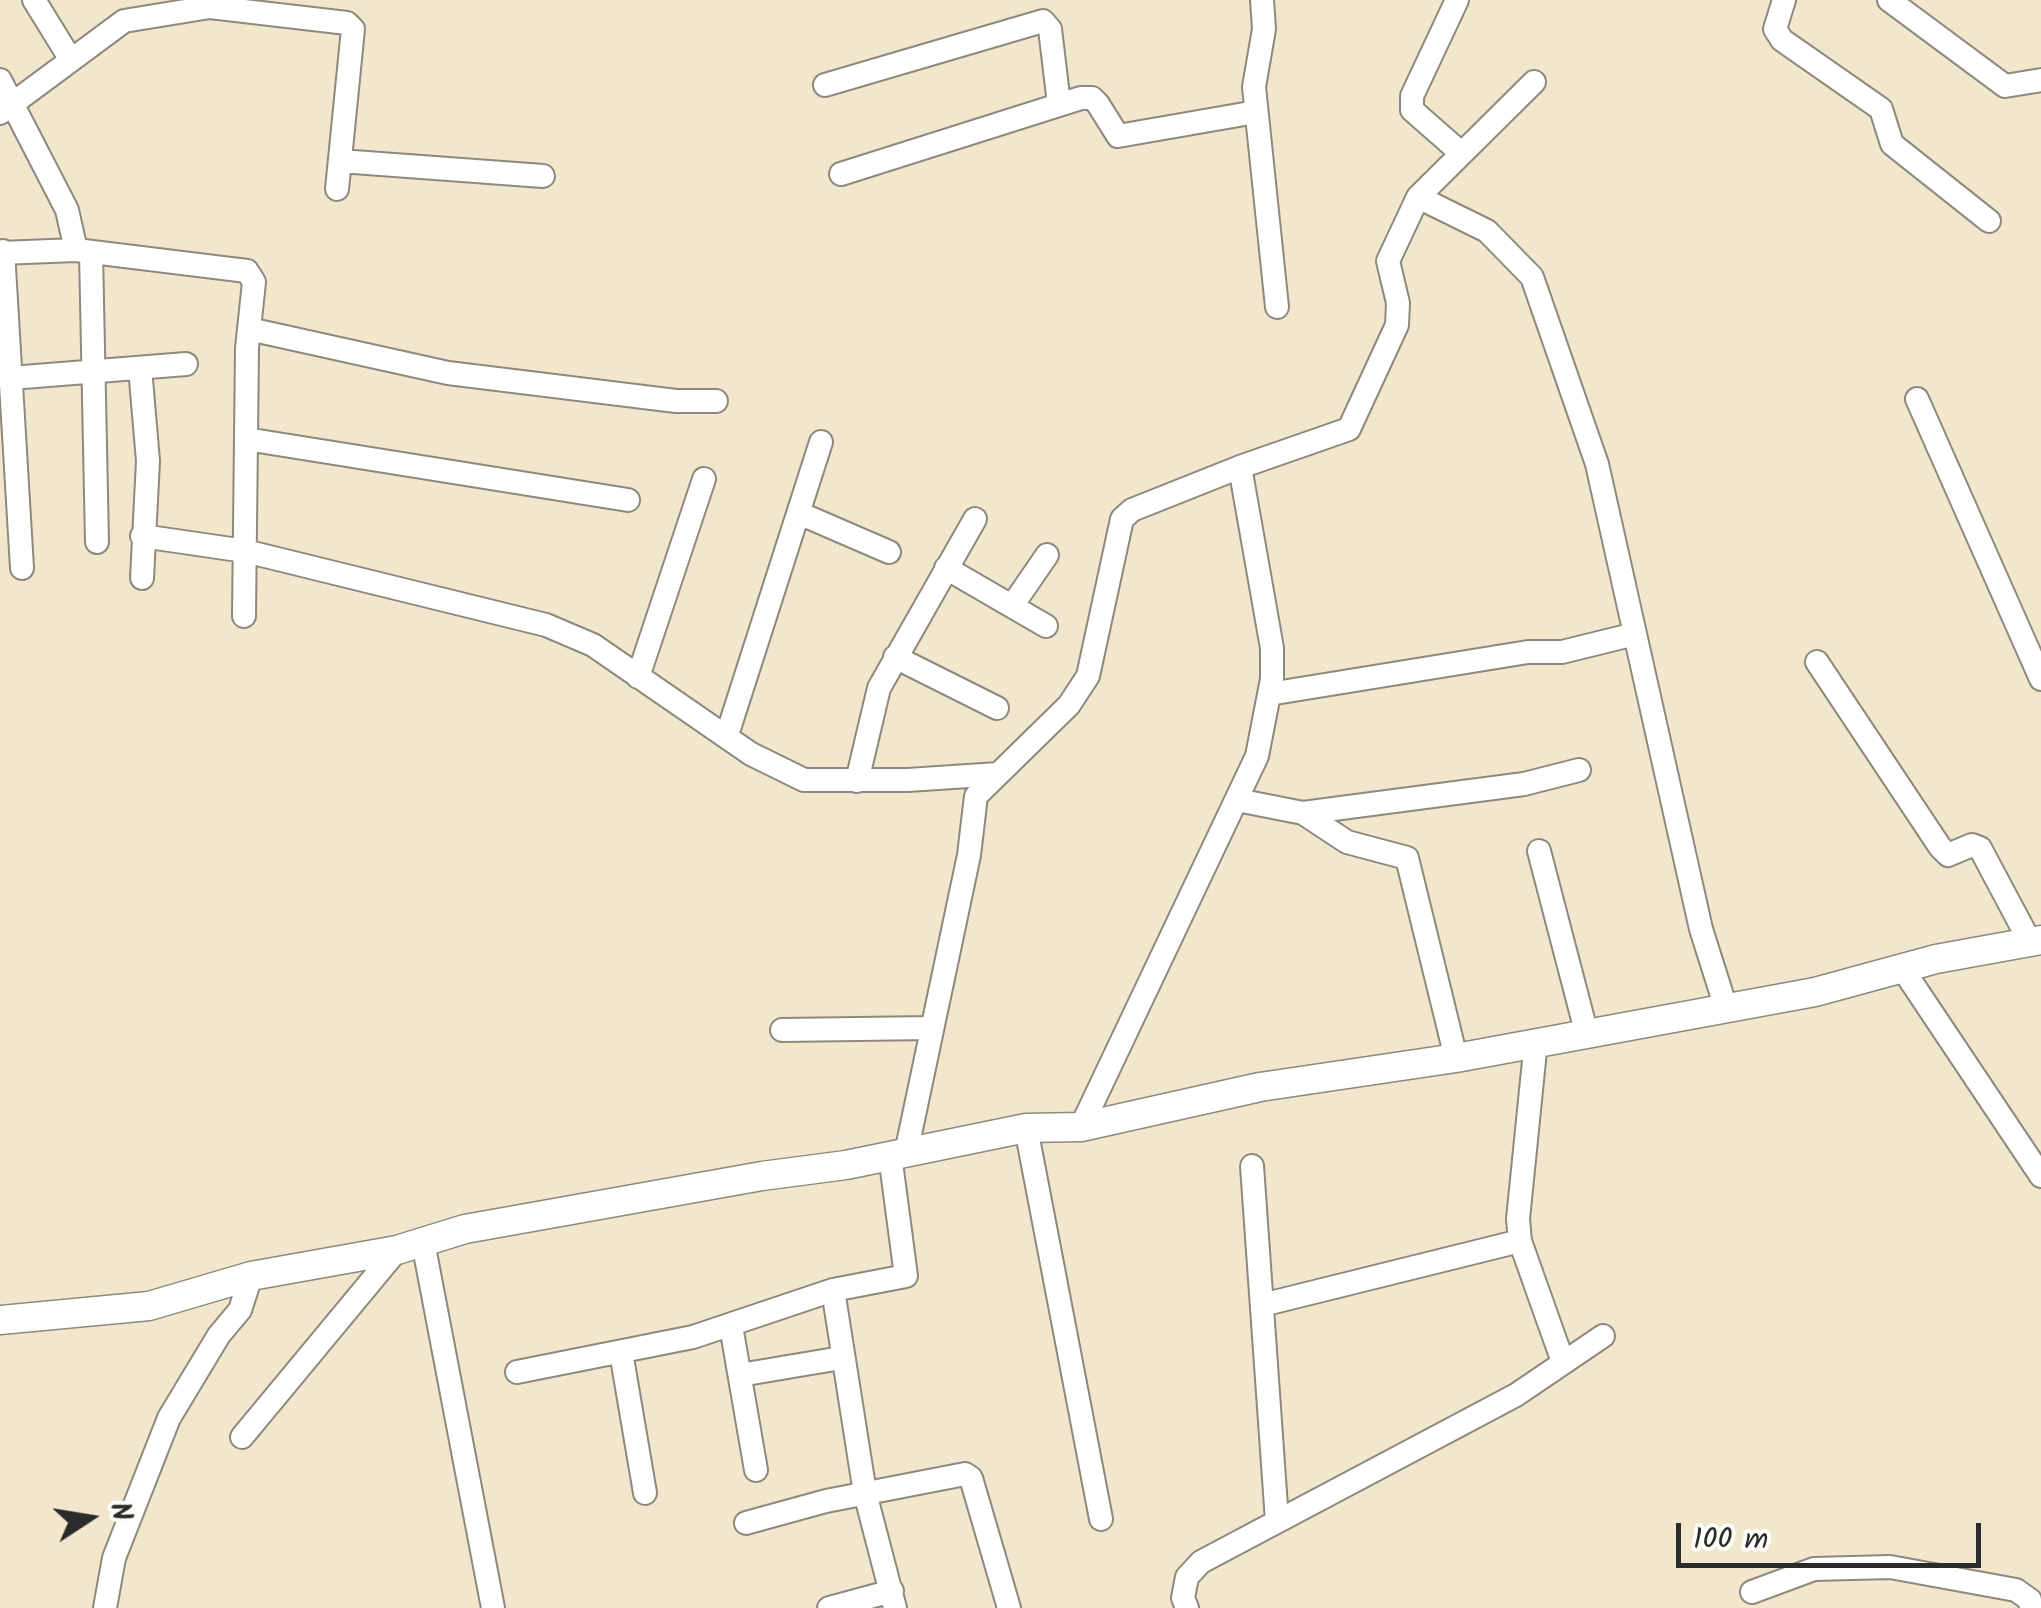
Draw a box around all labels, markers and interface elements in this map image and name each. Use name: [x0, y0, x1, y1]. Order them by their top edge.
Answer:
north arrow: [40, 1468, 140, 1568]
text: N: [96, 1498, 144, 1525]
scale bar: [1681, 1503, 1986, 1565]
text: 100 m: [1693, 1516, 1768, 1564]

